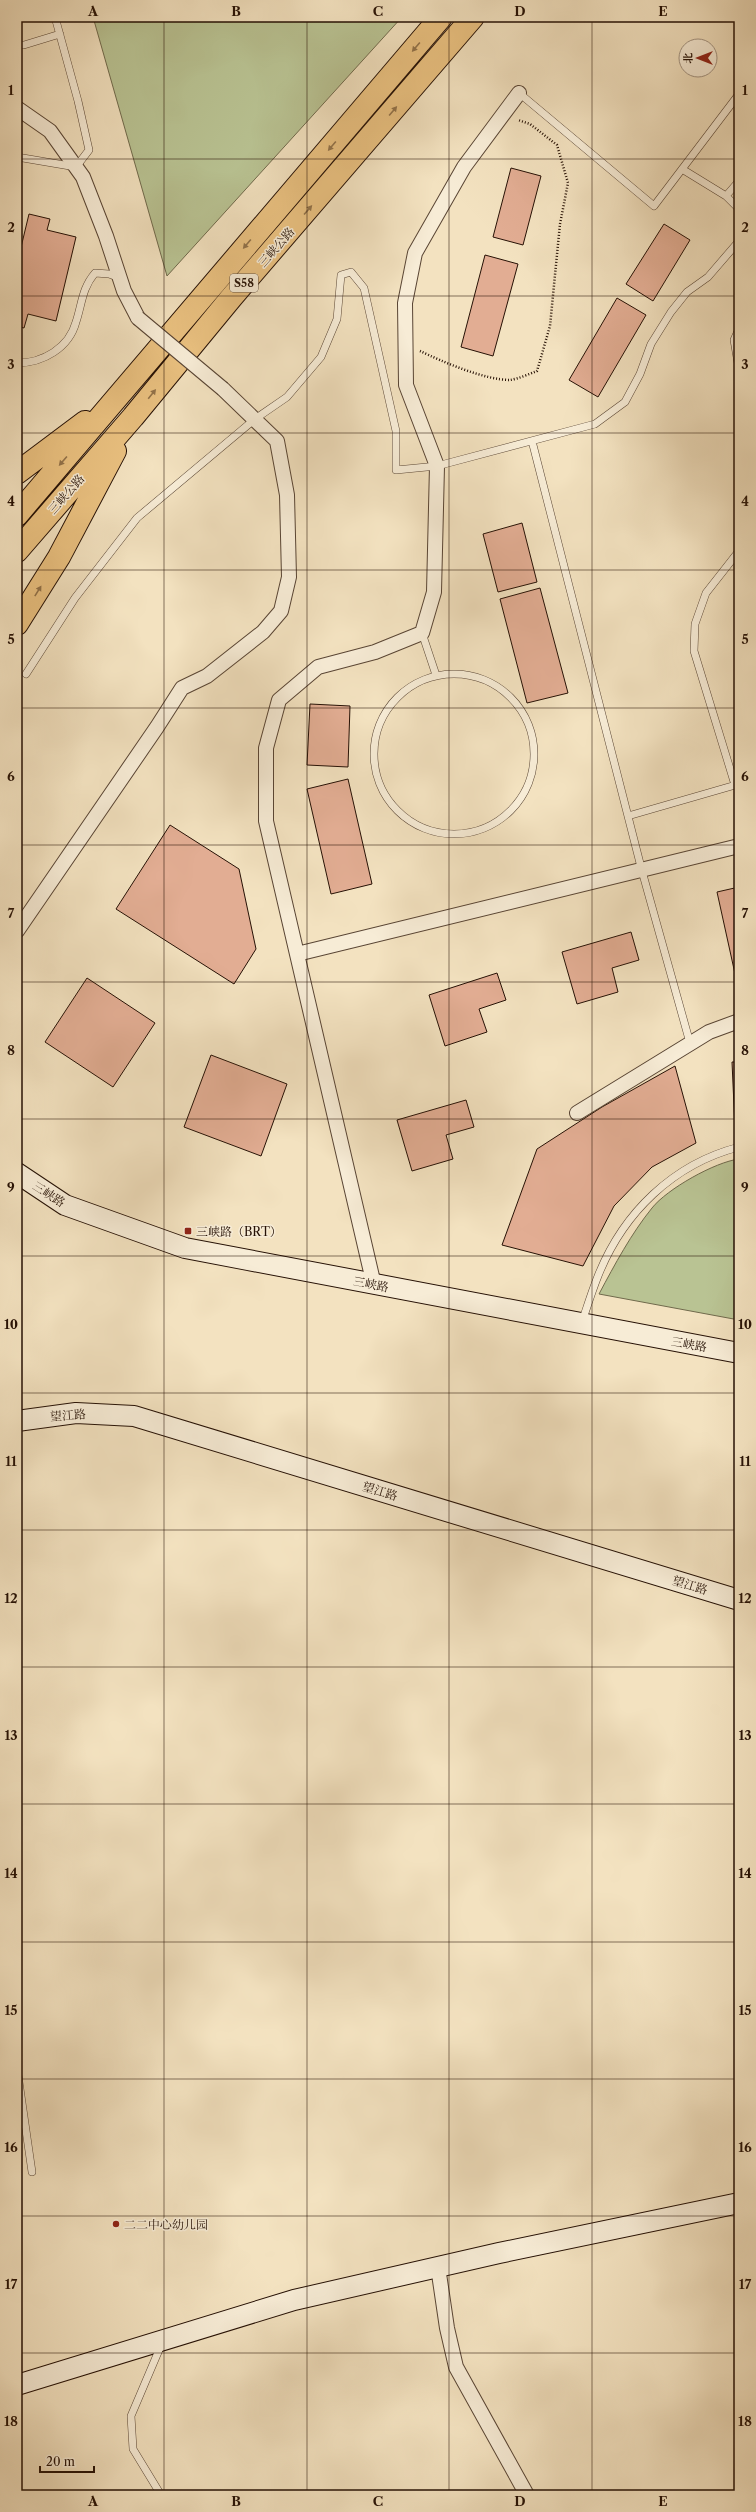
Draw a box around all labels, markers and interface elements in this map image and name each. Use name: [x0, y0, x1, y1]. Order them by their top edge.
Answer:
text: A: [87, 3, 99, 19]
text: B: [231, 3, 241, 19]
text: C: [373, 3, 383, 19]
text: D: [514, 3, 526, 19]
text: E: [658, 3, 668, 19]
north arrow: [678, 38, 718, 78]
one-way arrow: [412, 42, 421, 51]
text: 北: [681, 53, 695, 64]
text: 1: [8, 82, 14, 98]
text: 1: [742, 82, 748, 98]
one-way arrow: [389, 106, 398, 117]
one-way arrow: [327, 140, 336, 151]
one-way arrow: [304, 204, 313, 215]
text: 2: [7, 219, 15, 235]
text: 2: [741, 219, 749, 235]
street label: 三峡公路: [255, 224, 297, 270]
one-way arrow: [243, 239, 252, 250]
road number: S58: [230, 274, 258, 292]
text: 3: [7, 356, 15, 372]
text: 3: [741, 356, 749, 372]
one-way arrow: [147, 389, 156, 400]
one-way arrow: [59, 456, 68, 466]
street label: 三峡公路: [45, 471, 87, 517]
text: 4: [7, 493, 15, 509]
text: 4: [741, 493, 749, 509]
one-way arrow: [34, 586, 42, 596]
text: 5: [7, 631, 15, 647]
text: 5: [741, 631, 749, 647]
text: 6: [7, 768, 15, 784]
text: 6: [741, 768, 749, 784]
text: 7: [8, 905, 15, 921]
text: 7: [742, 905, 749, 921]
text: 8: [7, 1042, 15, 1058]
text: 8: [741, 1042, 749, 1058]
street label: 三峡路: [30, 1178, 68, 1210]
text: 9: [7, 1179, 15, 1195]
text: 9: [741, 1179, 749, 1195]
place label: 三峡路（BRT）: [196, 1224, 282, 1239]
marker: 三峡路（BRT）: [183, 1226, 193, 1236]
street label: 三峡路: [352, 1273, 390, 1295]
text: 10: [4, 1316, 18, 1332]
text: 10: [738, 1316, 752, 1332]
street label: 三峡路: [670, 1333, 708, 1355]
street label: 望江路: [50, 1406, 86, 1424]
text: 11: [5, 1453, 17, 1469]
text: 11: [739, 1453, 751, 1469]
street label: 望江路: [361, 1479, 399, 1503]
street label: 望江路: [671, 1573, 709, 1597]
text: 12: [4, 1590, 18, 1606]
text: 12: [738, 1590, 752, 1606]
text: 13: [4, 1727, 18, 1743]
text: 13: [738, 1727, 752, 1743]
text: 14: [4, 1865, 18, 1881]
text: 14: [738, 1865, 752, 1881]
text: 15: [4, 2002, 18, 2018]
text: 15: [738, 2002, 752, 2018]
text: 16: [4, 2139, 18, 2155]
text: 16: [738, 2139, 752, 2155]
place label: 二二中心幼儿园: [124, 2217, 208, 2232]
marker: 二二中心幼儿园: [111, 2219, 121, 2229]
text: 17: [5, 2276, 18, 2292]
text: 17: [739, 2276, 752, 2292]
text: 18: [4, 2413, 18, 2429]
text: 18: [738, 2413, 752, 2429]
scale bar: [40, 2448, 94, 2474]
text: 20 m: [46, 2454, 75, 2469]
text: A: [87, 2493, 99, 2509]
text: B: [231, 2493, 241, 2509]
text: C: [373, 2493, 383, 2509]
text: D: [514, 2493, 526, 2509]
text: E: [658, 2493, 668, 2509]

